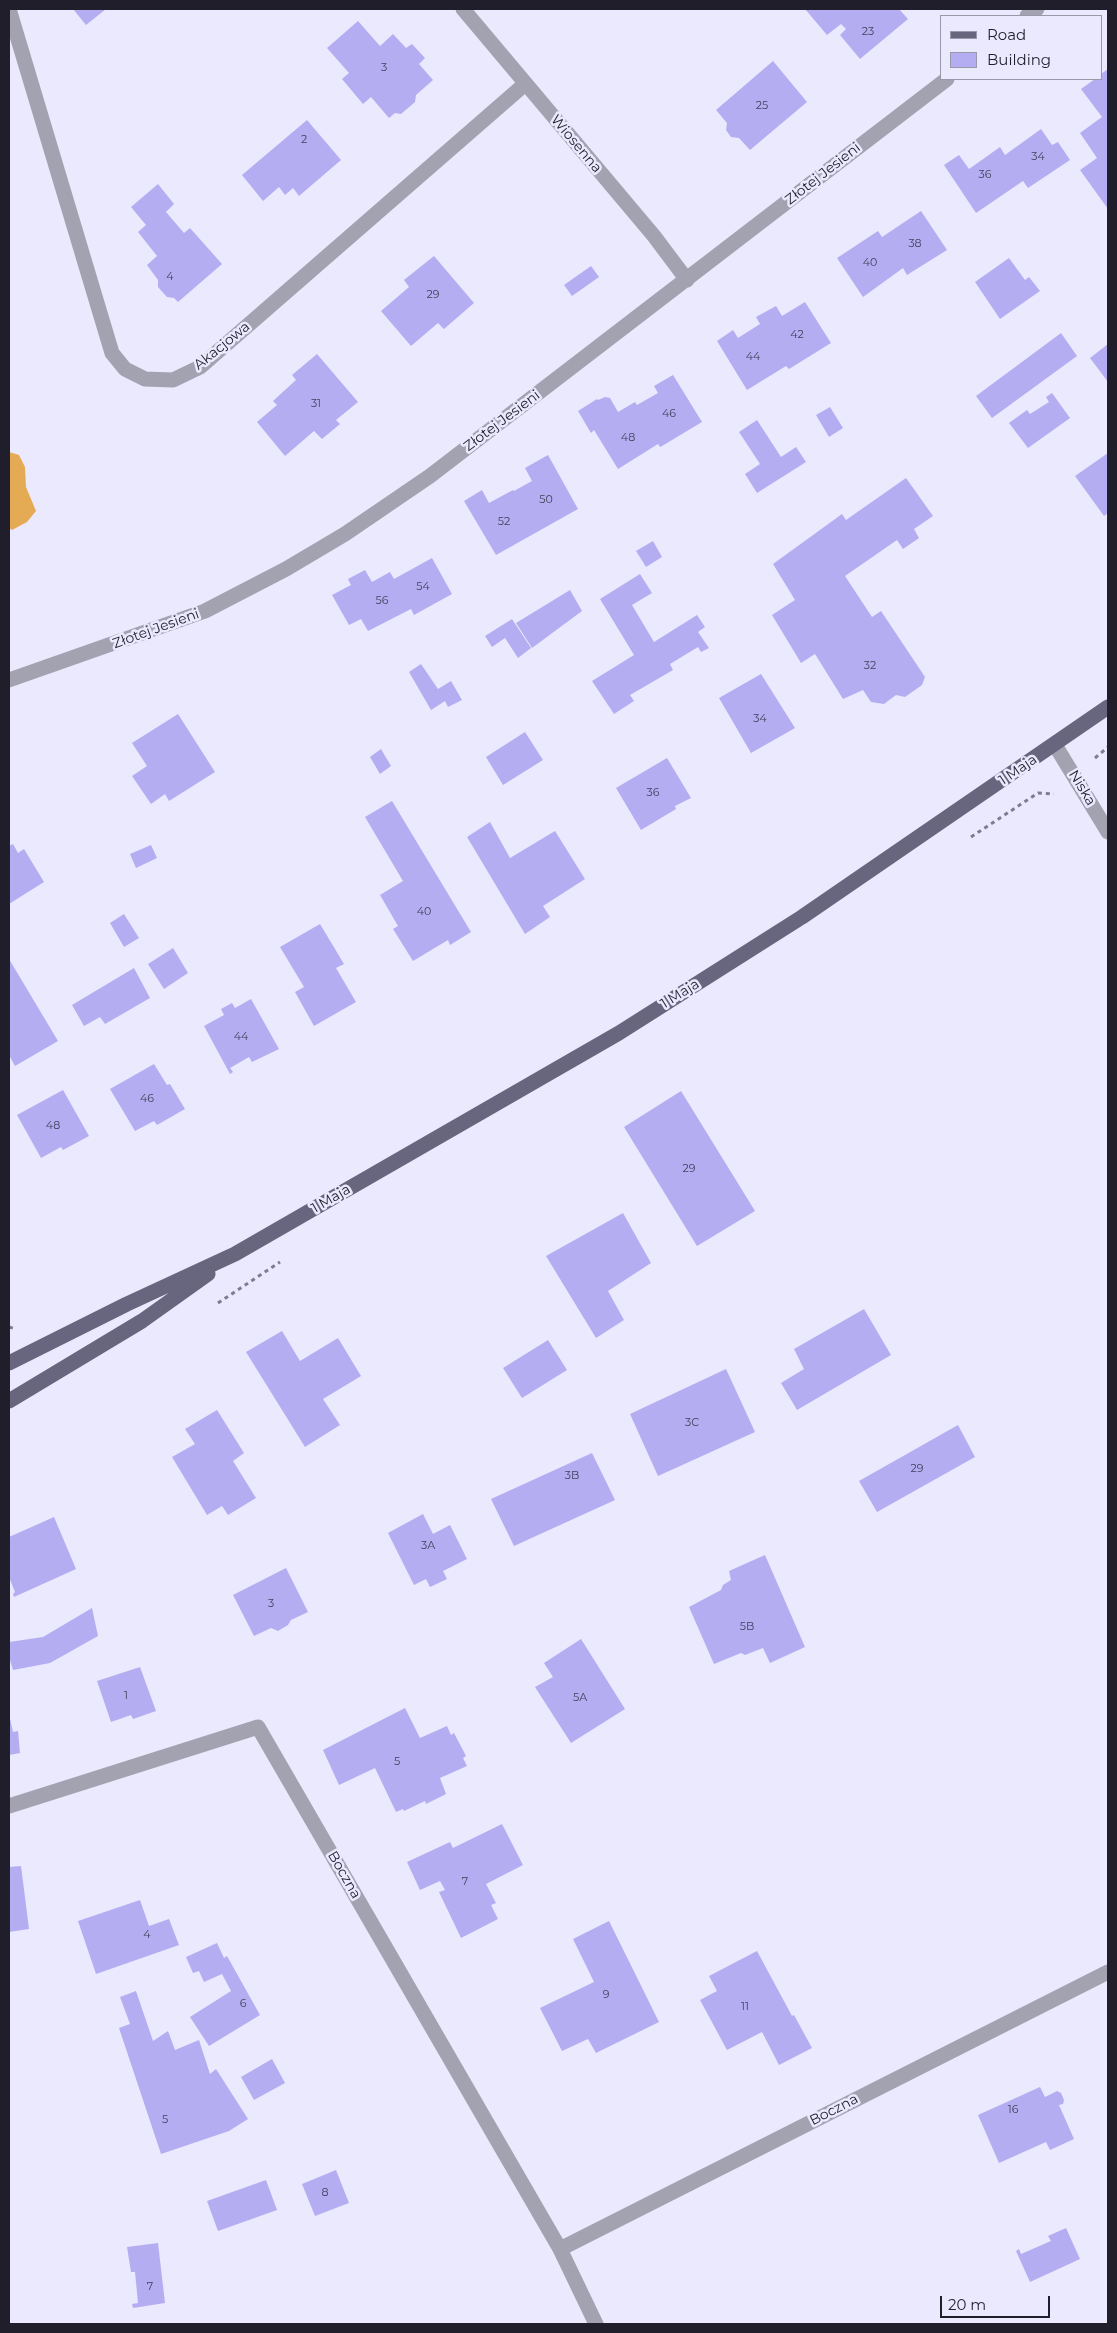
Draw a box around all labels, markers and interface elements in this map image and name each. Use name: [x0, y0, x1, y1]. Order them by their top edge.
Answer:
legend: [940, 15, 1102, 80]
house number: 23: [862, 25, 874, 39]
text: Road: [987, 25, 1026, 44]
text: Building: [987, 50, 1051, 69]
house number: 3: [381, 61, 387, 75]
house number: 25: [756, 99, 768, 113]
street label: Wiosenna: [547, 112, 605, 176]
house number: 2: [301, 133, 307, 147]
street label: Złotej Jesieni: [782, 139, 864, 209]
house number: 34: [1031, 150, 1045, 164]
house number: 36: [979, 168, 991, 182]
house number: 38: [908, 237, 922, 251]
house number: 40: [863, 256, 877, 270]
house number: 4: [166, 270, 174, 284]
house number: 29: [427, 288, 439, 302]
street label: Akacjowa: [191, 318, 253, 374]
house number: 42: [790, 328, 804, 342]
house number: 44: [746, 350, 760, 364]
street label: Złotej Jesieni: [461, 387, 543, 455]
house number: 31: [311, 397, 321, 411]
house number: 46: [662, 407, 676, 421]
house number: 48: [621, 431, 635, 445]
house number: 50: [539, 493, 553, 507]
house number: 52: [498, 515, 510, 529]
house number: 54: [416, 580, 430, 594]
house number: 56: [376, 594, 388, 608]
street label: Złotej Jesieni: [110, 606, 202, 652]
house number: 32: [864, 659, 876, 673]
house number: 34: [753, 712, 767, 726]
street label: 1 Maja: [996, 751, 1040, 789]
street label: Niska: [1065, 767, 1099, 809]
house number: 36: [647, 786, 659, 800]
house number: 40: [417, 905, 431, 919]
street label: 1 Maja: [658, 976, 702, 1012]
house number: 44: [234, 1030, 248, 1044]
house number: 46: [140, 1092, 154, 1106]
house number: 48: [46, 1119, 60, 1133]
house number: 29: [683, 1162, 695, 1176]
street label: 1 Maja: [308, 1181, 354, 1217]
house number: 3C: [685, 1416, 699, 1430]
house number: 29: [911, 1462, 923, 1476]
house number: 3B: [565, 1469, 579, 1483]
house number: 3A: [421, 1539, 435, 1553]
house number: 3: [268, 1597, 274, 1611]
house number: 5B: [740, 1620, 754, 1634]
house number: 1: [124, 1689, 128, 1703]
house number: 5A: [573, 1691, 587, 1705]
house number: 5: [394, 1755, 400, 1769]
street label: Boczna: [324, 1848, 364, 1902]
house number: 7: [462, 1875, 468, 1889]
house number: 4: [143, 1928, 151, 1942]
house number: 9: [603, 1988, 609, 2002]
house number: 6: [240, 1997, 246, 2011]
house number: 11: [741, 2000, 749, 2014]
street label: Boczna: [807, 2091, 861, 2129]
house number: 16: [1008, 2103, 1018, 2117]
house number: 5: [162, 2113, 168, 2127]
house number: 8: [321, 2186, 329, 2200]
house number: 7: [147, 2280, 153, 2294]
scale bar: [942, 2286, 1052, 2318]
text: 20 m: [948, 2295, 986, 2314]

